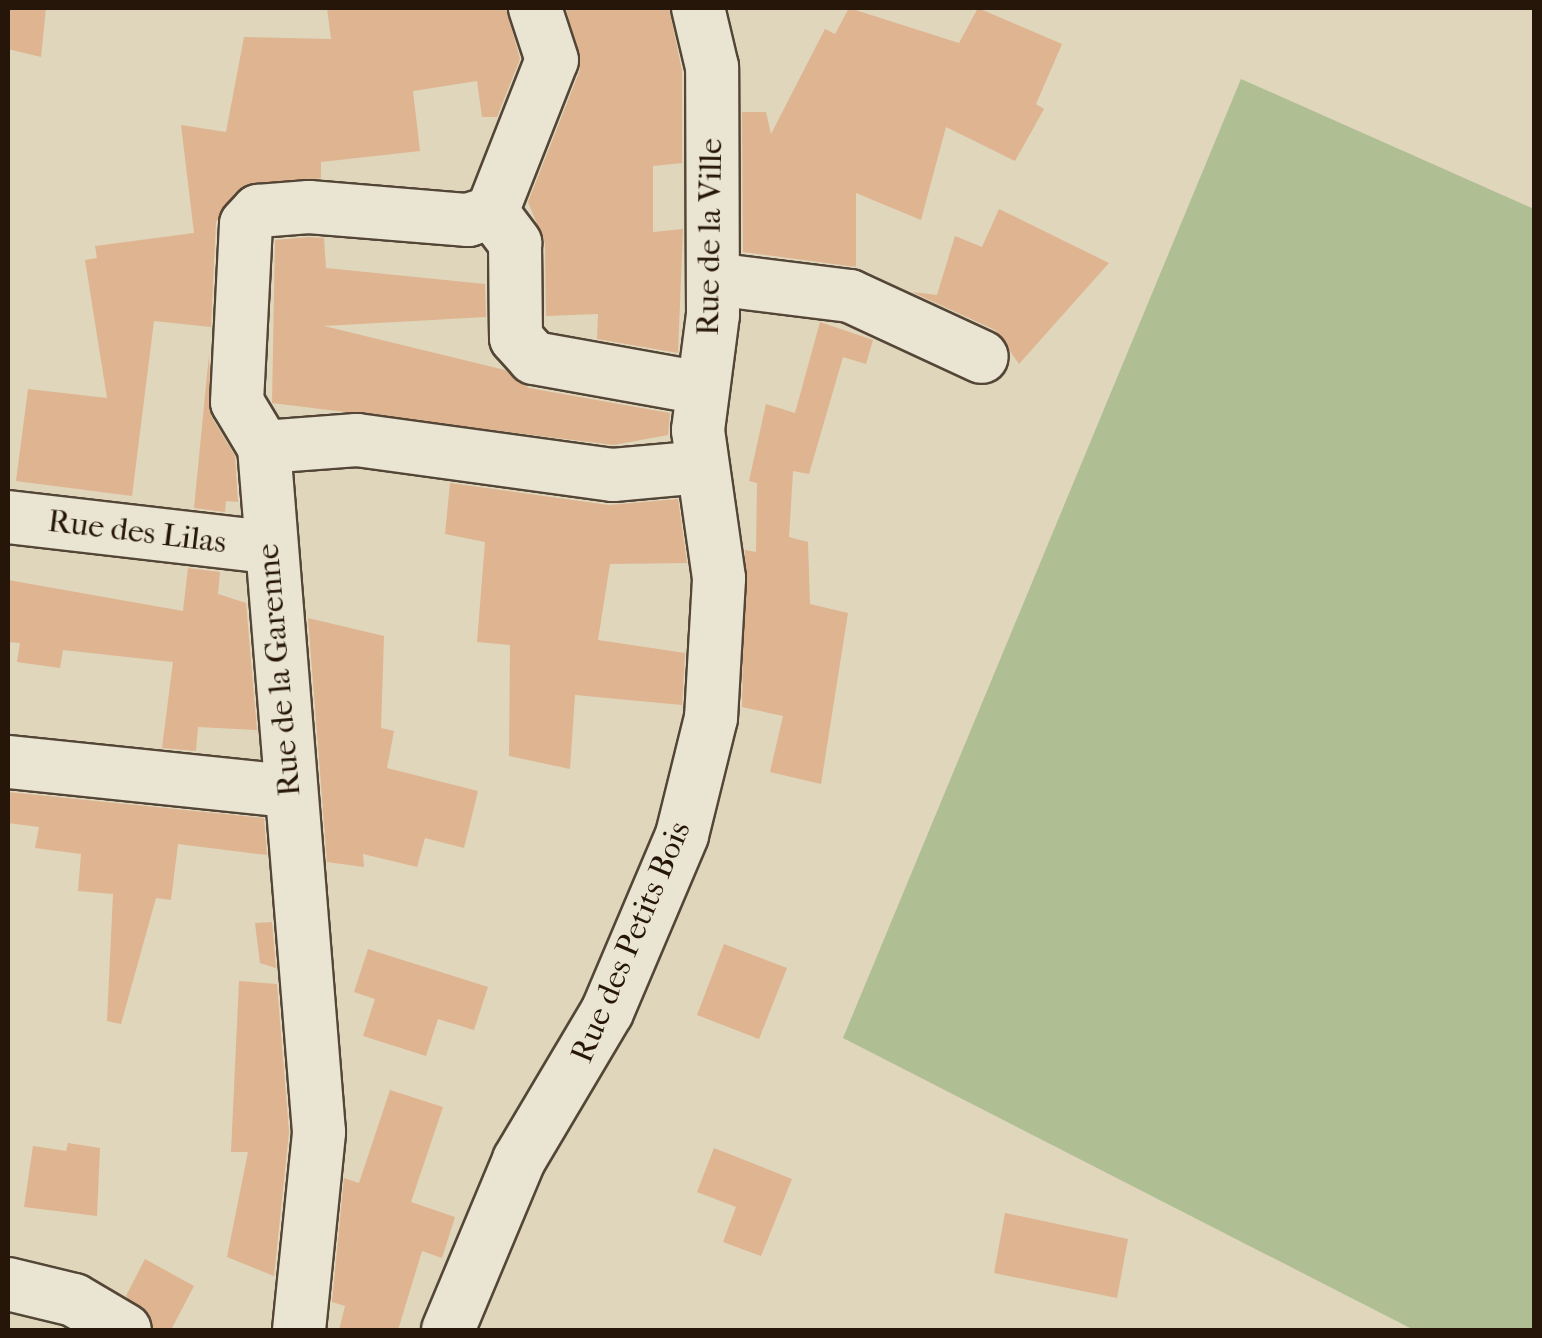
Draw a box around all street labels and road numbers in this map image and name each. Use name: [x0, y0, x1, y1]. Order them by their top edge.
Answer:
street label: Rue de la Ville: [689, 138, 731, 336]
street label: Rue des Lilas: [46, 502, 228, 562]
street label: Rue de la Garenne: [249, 542, 309, 798]
street label: Rue des Petits Bois: [563, 816, 699, 1068]

